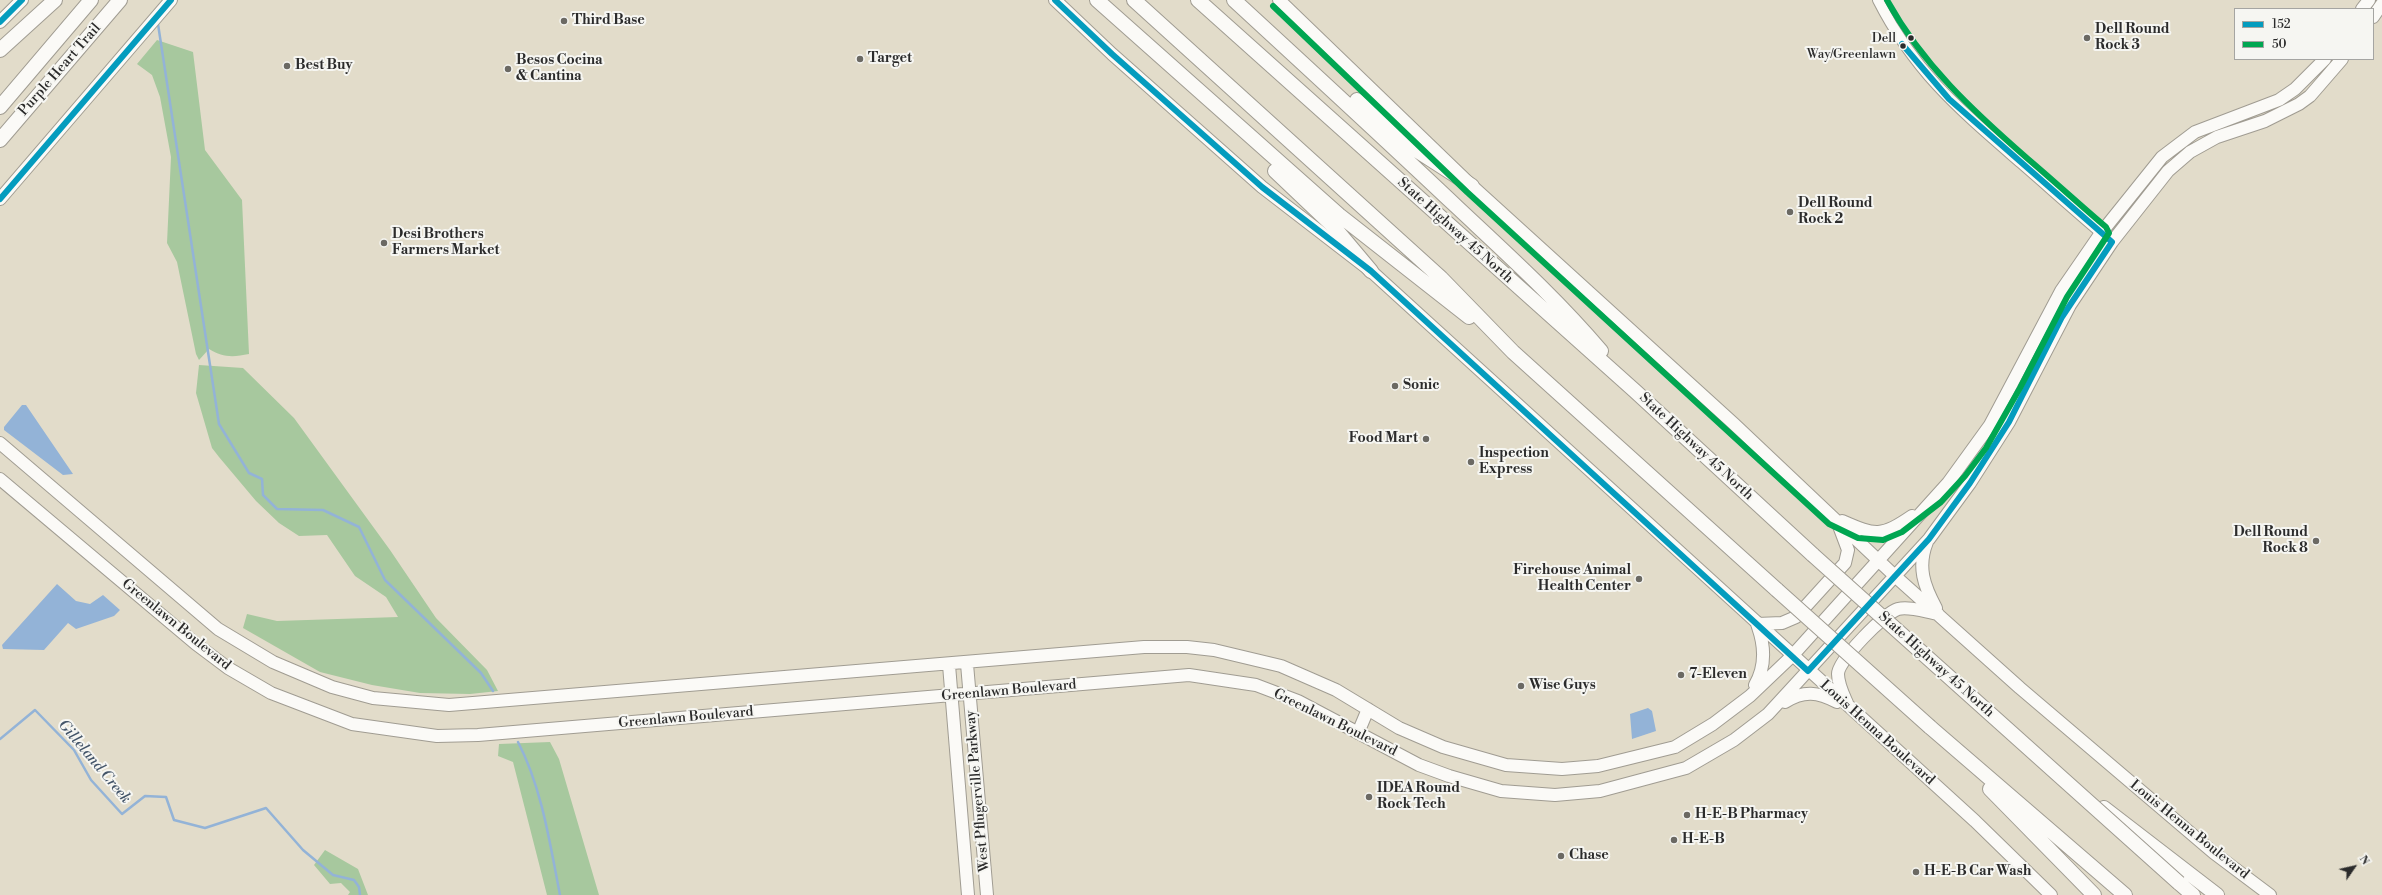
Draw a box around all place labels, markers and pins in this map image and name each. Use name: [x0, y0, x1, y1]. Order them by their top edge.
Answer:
place label: Third Base: [572, 13, 645, 29]
marker: Third Base: [559, 16, 569, 26]
place label: Dell Round Rock 3: [2095, 22, 2170, 54]
place label: Dell Way/Greenlawn: [1807, 31, 1896, 62]
unlabelled marker: [1906, 33, 1916, 43]
marker: Dell Round Rock 3: [2082, 33, 2092, 43]
marker: Dell Way/Greenlawn: [1898, 41, 1908, 51]
place label: Target: [868, 51, 912, 67]
place label: Besos Cocina & Cantina: [516, 53, 603, 86]
marker: Target: [855, 54, 865, 64]
place label: Best Buy: [295, 58, 353, 74]
marker: Best Buy: [282, 61, 292, 71]
marker: Besos Cocina & Cantina: [503, 64, 513, 74]
place label: Dell Round Rock 2: [1798, 196, 1873, 228]
marker: Dell Round Rock 2: [1785, 207, 1795, 217]
place label: Desi Brothers Farmers Market: [392, 227, 499, 260]
marker: Desi Brothers Farmers Market: [379, 238, 389, 248]
place label: Sonic: [1403, 378, 1440, 394]
marker: Sonic: [1390, 381, 1400, 391]
place label: Food Mart: [1349, 431, 1418, 447]
marker: Food Mart: [1421, 434, 1431, 444]
place label: Inspection Express: [1479, 446, 1549, 478]
marker: Inspection Express: [1466, 457, 1476, 467]
place label: Dell Round Rock 8: [2233, 525, 2308, 558]
marker: Dell Round Rock 8: [2311, 536, 2321, 546]
place label: Firehouse Animal Health Center: [1513, 563, 1631, 596]
marker: Firehouse Animal Health Center: [1634, 574, 1644, 584]
place label: 7-Eleven: [1689, 667, 1747, 683]
marker: 7-Eleven: [1676, 670, 1686, 680]
place label: Wise Guys: [1529, 678, 1596, 694]
marker: Wise Guys: [1516, 681, 1526, 691]
place label: IDEA Round Rock Tech: [1377, 781, 1460, 814]
marker: IDEA Round Rock Tech: [1364, 792, 1374, 802]
place label: H-E-B Pharmacy: [1695, 807, 1808, 823]
marker: H-E-B Pharmacy: [1682, 810, 1692, 820]
place label: H-E-B: [1682, 832, 1725, 848]
marker: H-E-B: [1669, 835, 1679, 845]
place label: Chase: [1569, 848, 1609, 864]
marker: Chase: [1556, 851, 1566, 861]
place label: H-E-B Car Wash: [1924, 864, 2031, 880]
marker: H-E-B Car Wash: [1911, 867, 1921, 877]

